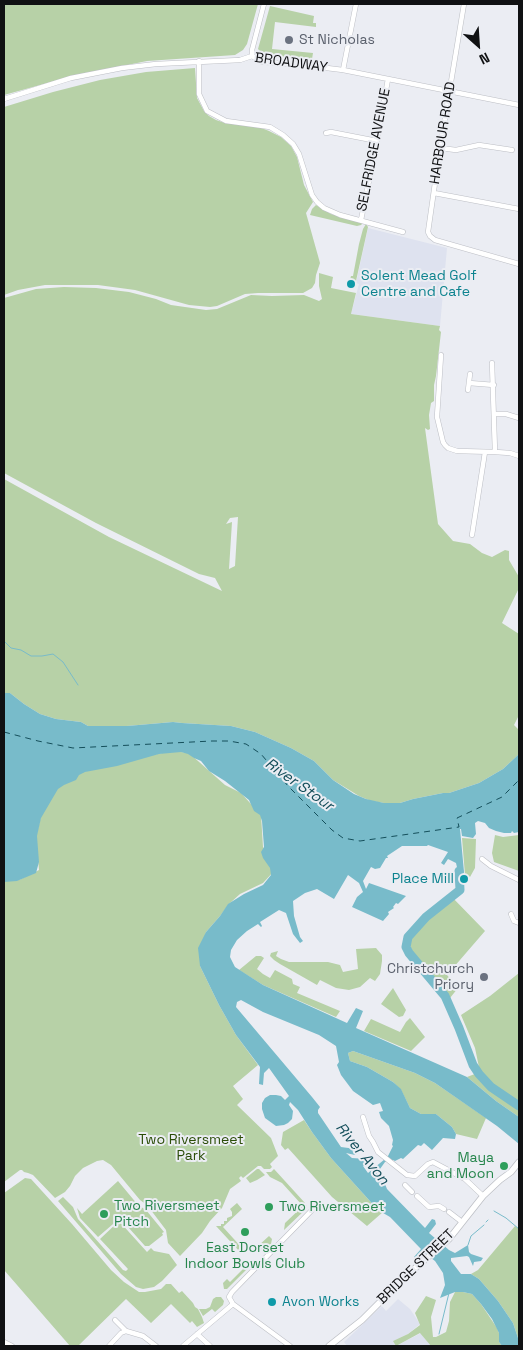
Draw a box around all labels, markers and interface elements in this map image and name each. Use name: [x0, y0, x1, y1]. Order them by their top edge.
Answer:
north arrow: [453, 20, 503, 70]
place label: St Nicholas: [299, 32, 375, 48]
marker: St Nicholas: [283, 34, 295, 46]
text: N: [476, 48, 493, 69]
street label: BROADWAY: [253, 50, 329, 76]
street label: HARBOUR ROAD: [427, 81, 459, 185]
street label: SELFRIDGE AVENUE: [354, 87, 394, 213]
place label: Solent Mead Golf Centre and Cafe: [361, 268, 477, 300]
marker: Solent Mead Golf Centre and Cafe: [345, 278, 357, 290]
water label: River Stour: [261, 755, 337, 815]
place label: Place Mill: [392, 871, 454, 887]
marker: Place Mill: [458, 873, 470, 885]
place label: Christchurch Priory: [387, 961, 474, 994]
marker: Christchurch Priory: [478, 971, 490, 983]
water label: River Avon: [331, 1119, 393, 1189]
park label: Two Riversmeet Park: [138, 1132, 244, 1164]
place label: Maya and Moon: [427, 1150, 494, 1182]
marker: Maya and Moon: [498, 1160, 510, 1172]
place label: Two Riversmeet Pitch: [114, 1198, 220, 1230]
place label: Two Riversmeet: [279, 1199, 385, 1215]
marker: Two Riversmeet: [263, 1201, 275, 1213]
marker: Two Riversmeet Pitch: [98, 1208, 110, 1220]
marker: East Dorset Indoor Bowls Club: [239, 1226, 251, 1238]
street label: BRIDGE STREET: [374, 1226, 458, 1308]
place label: East Dorset Indoor Bowls Club: [185, 1240, 305, 1272]
place label: Avon Works: [282, 1294, 359, 1310]
marker: Avon Works: [266, 1296, 278, 1308]

